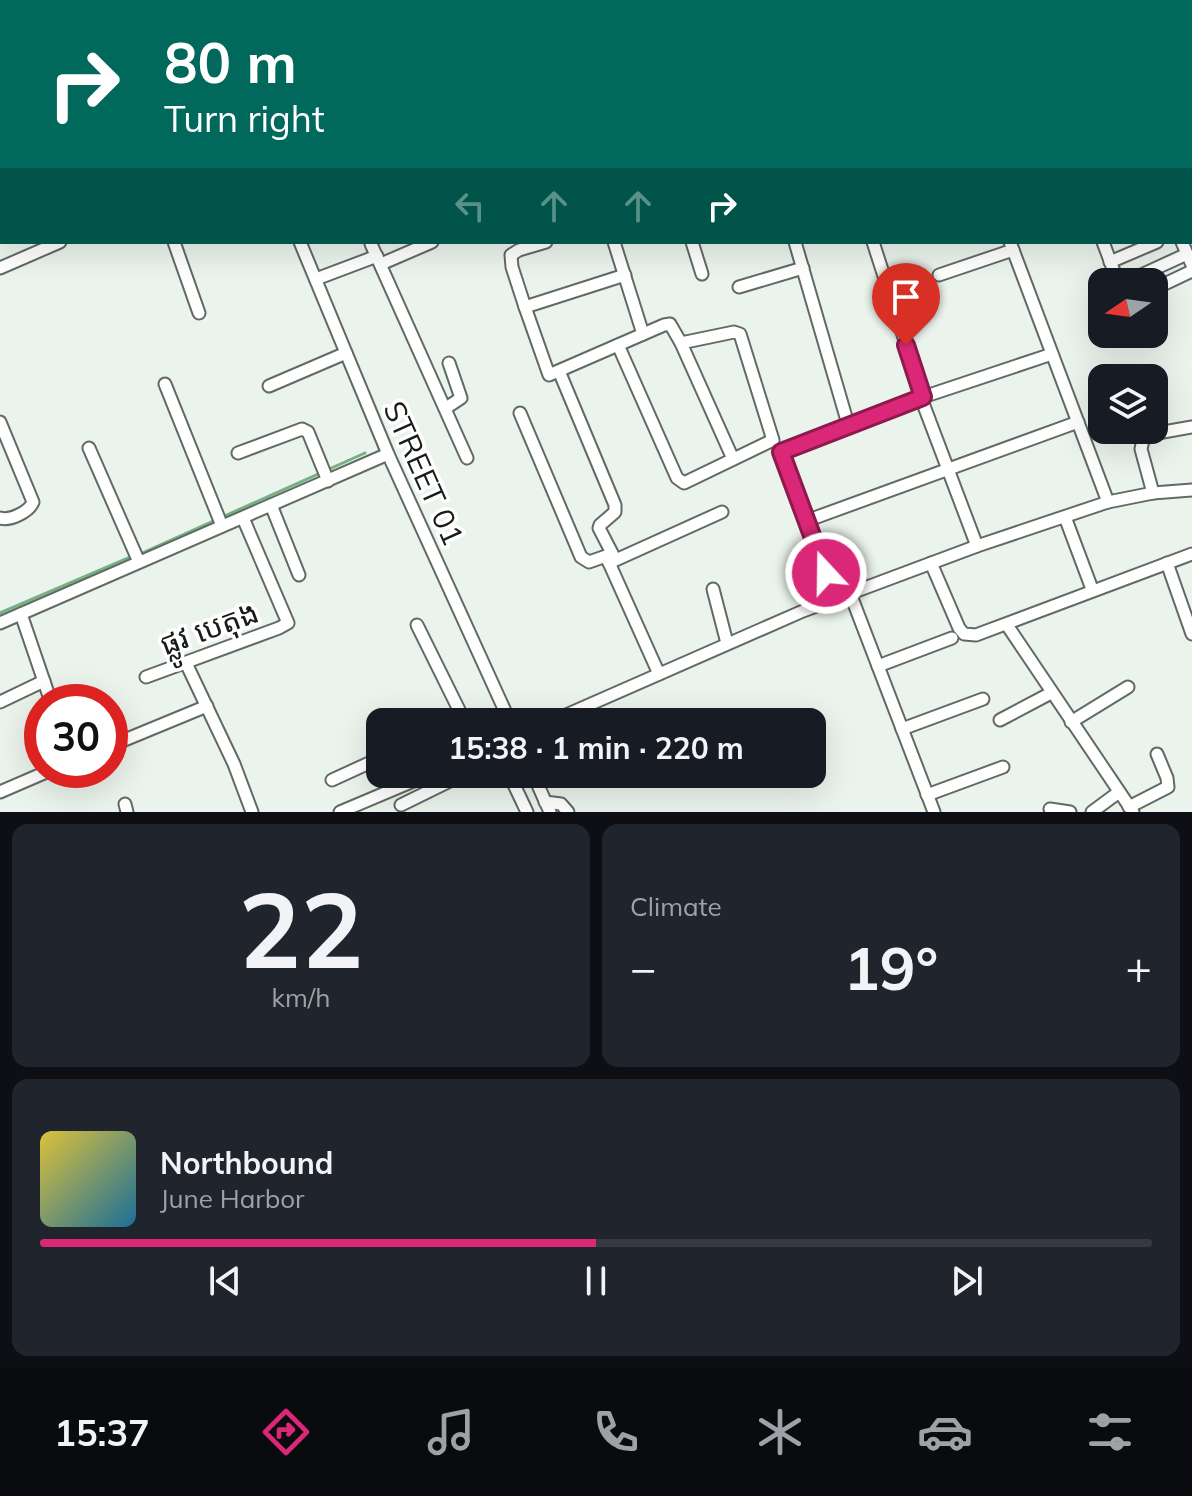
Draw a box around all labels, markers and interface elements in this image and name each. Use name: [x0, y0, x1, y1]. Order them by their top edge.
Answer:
text: 80 m: [164, 27, 297, 97]
icon: right: [32, 32, 136, 136]
text: Turn right: [164, 96, 325, 141]
icon: left: [448, 184, 492, 228]
icon: ahead: [532, 184, 576, 228]
icon: ahead: [616, 184, 660, 228]
icon: right: [700, 184, 744, 228]
pin: [872, 263, 940, 345]
north arrow: [1088, 268, 1168, 348]
map controls: [1088, 268, 1168, 444]
icon: arrive: [884, 275, 928, 319]
button: layers: [1088, 364, 1168, 444]
street label: STREET 01: [375, 395, 473, 551]
position arrow: [784, 531, 868, 615]
street label: ផ្លូវ បេតុង: [154, 593, 266, 671]
speed limit sign: 30: [24, 684, 128, 788]
text: 15:38 · 1 min · 220 m: [448, 729, 744, 767]
text: 22: [239, 863, 363, 994]
text: Climate: [630, 890, 722, 923]
text: 19°: [844, 930, 938, 1005]
text: −: [630, 940, 656, 995]
text: +: [1126, 940, 1152, 995]
text: km/h: [272, 981, 330, 1014]
text: Northbound: [160, 1144, 333, 1182]
text: June Harbor: [160, 1182, 305, 1215]
icon: previous: [203, 1259, 247, 1303]
icon: pause: [574, 1259, 618, 1303]
icon: next: [945, 1259, 989, 1303]
icon: directions: [258, 1404, 314, 1460]
icon: music: [423, 1404, 479, 1460]
icon: phone: [588, 1404, 644, 1460]
icon: climate: [752, 1404, 808, 1460]
icon: car: [917, 1404, 973, 1460]
icon: filters: [1082, 1404, 1138, 1460]
text: 15:37: [54, 1410, 150, 1455]

